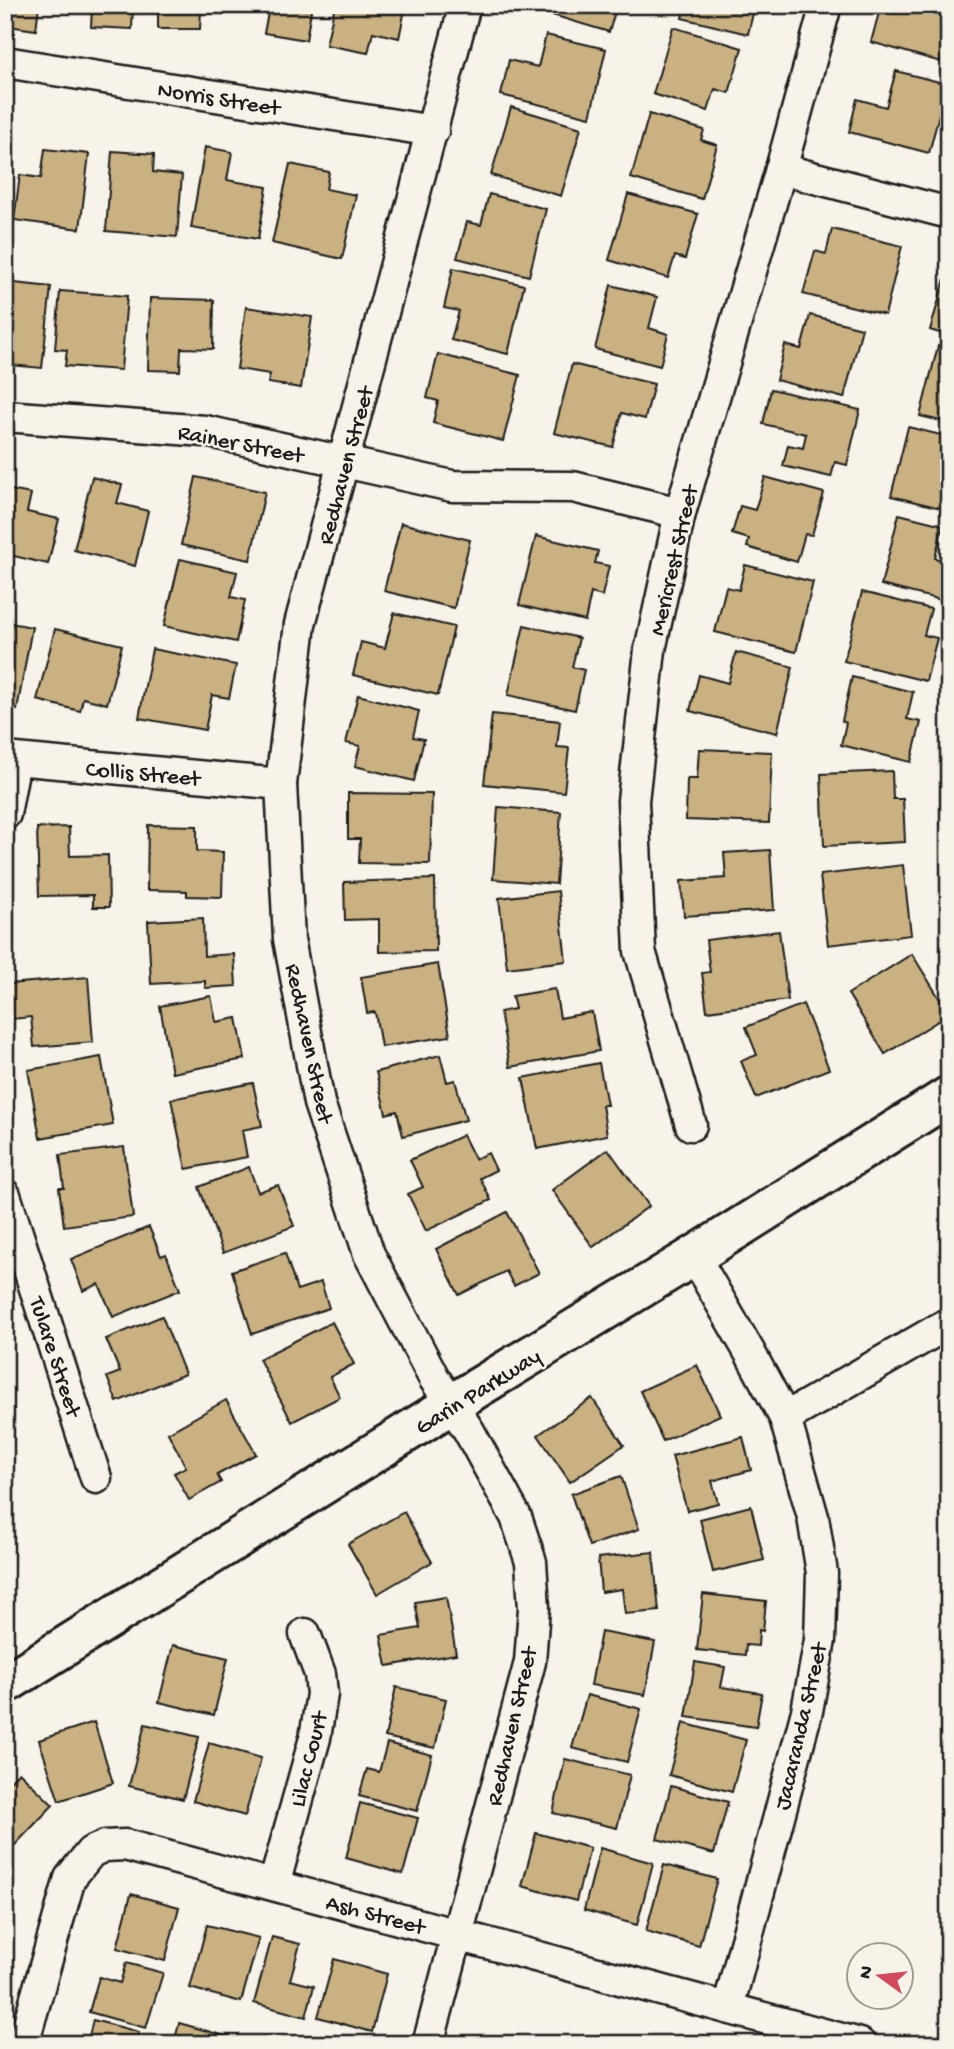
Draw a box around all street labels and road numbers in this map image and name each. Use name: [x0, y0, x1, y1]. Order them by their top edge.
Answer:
street label: Norris Street: [155, 77, 283, 124]
street label: Redhaven Street: [313, 383, 382, 548]
street label: Rainer Street: [175, 420, 307, 471]
street label: Mericrest Street: [645, 481, 706, 639]
street label: Collis Street: [84, 757, 203, 794]
street label: Redhaven Street: [278, 962, 338, 1127]
street label: Tulare Street: [21, 1292, 86, 1422]
street label: Garin Parkway: [411, 1344, 546, 1442]
street label: Jacaranda Street: [770, 1639, 835, 1813]
street label: Redhaven Street: [482, 1643, 545, 1809]
street label: Lilac Court: [286, 1708, 336, 1810]
street label: Ash Street: [323, 1890, 429, 1943]

